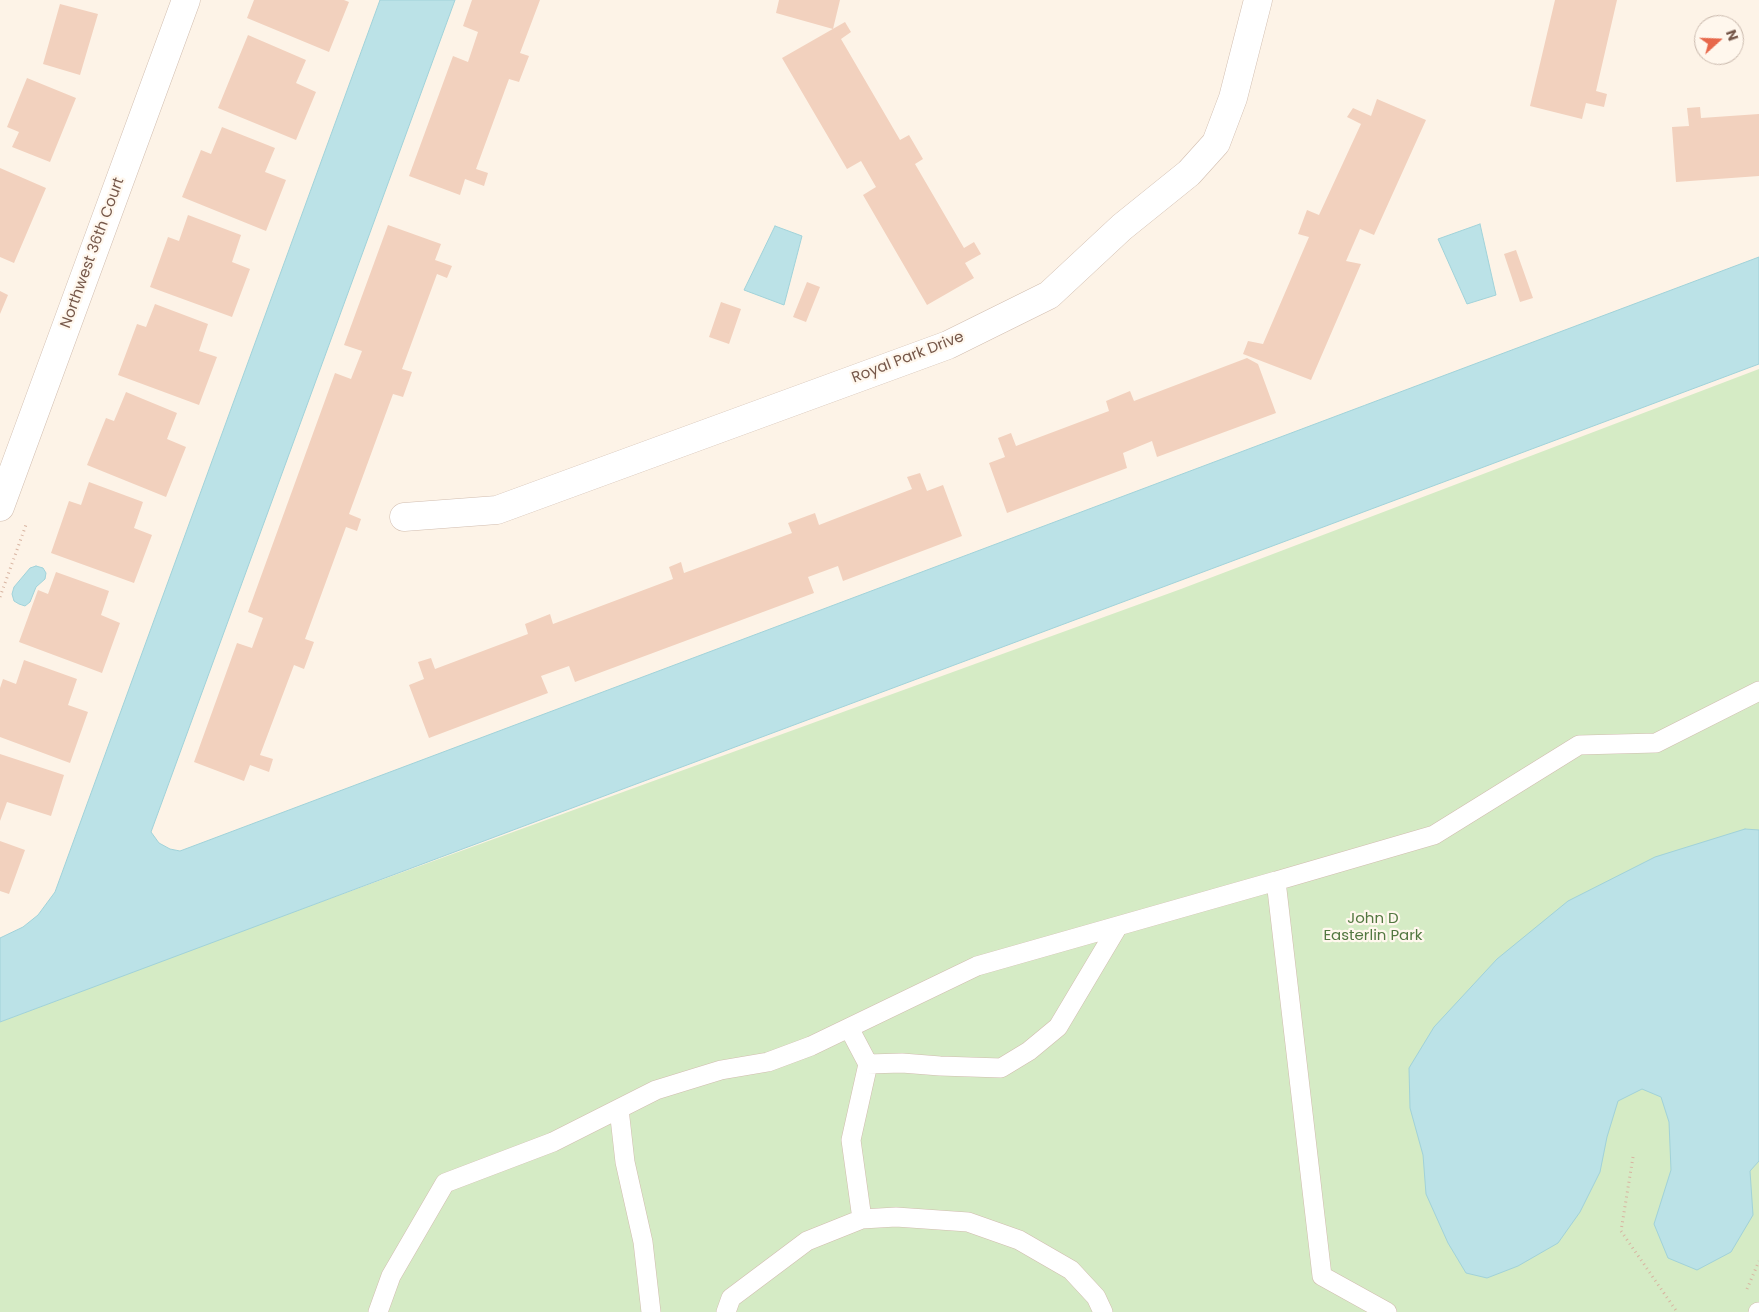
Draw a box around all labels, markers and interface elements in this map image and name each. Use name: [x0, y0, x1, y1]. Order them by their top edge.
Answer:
north arrow: [1694, 15, 1744, 65]
text: N: [1721, 27, 1743, 44]
street label: Northwest 36th Court: [57, 175, 129, 331]
street label: Royal Park Drive: [849, 328, 967, 388]
park label: John D Easterlin Park: [1323, 910, 1423, 945]

